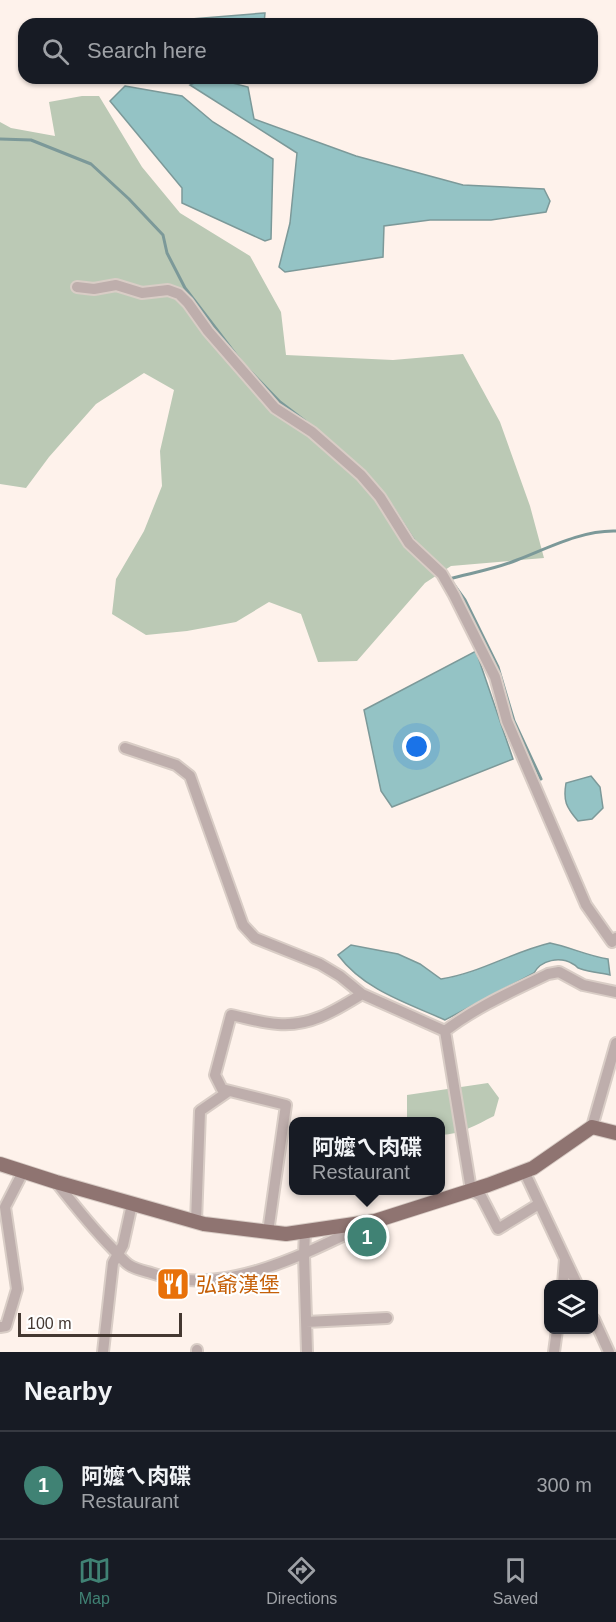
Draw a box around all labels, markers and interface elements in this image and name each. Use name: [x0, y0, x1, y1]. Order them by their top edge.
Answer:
search box: [18, 18, 598, 84]
icon: search: [39, 35, 72, 68]
text: Search here: [87, 38, 207, 63]
your location: [402, 732, 431, 761]
popup: [289, 1117, 445, 1195]
text: 阿嬤ㄟ肉碟: [312, 1135, 422, 1160]
text: Restaurant: [312, 1161, 410, 1183]
pin: 1: [348, 1214, 386, 1260]
restaurant icon: 弘爺漢堡: [155, 1266, 191, 1302]
place label: 弘爺漢堡: [196, 1273, 280, 1296]
map controls: [544, 1280, 598, 1334]
button: layers: [544, 1280, 598, 1334]
scale bar: [18, 1310, 182, 1338]
text: 100 m: [27, 1315, 71, 1332]
text: Nearby: [24, 1376, 112, 1406]
text: 阿嬤ㄟ肉碟: [81, 1464, 191, 1489]
text: 1: [38, 1474, 49, 1496]
text: 300 m: [536, 1474, 592, 1496]
text: Restaurant: [81, 1490, 179, 1512]
tab: Map: [78, 1554, 111, 1608]
tab: Directions: [266, 1554, 337, 1608]
tab: Saved: [493, 1554, 538, 1608]

